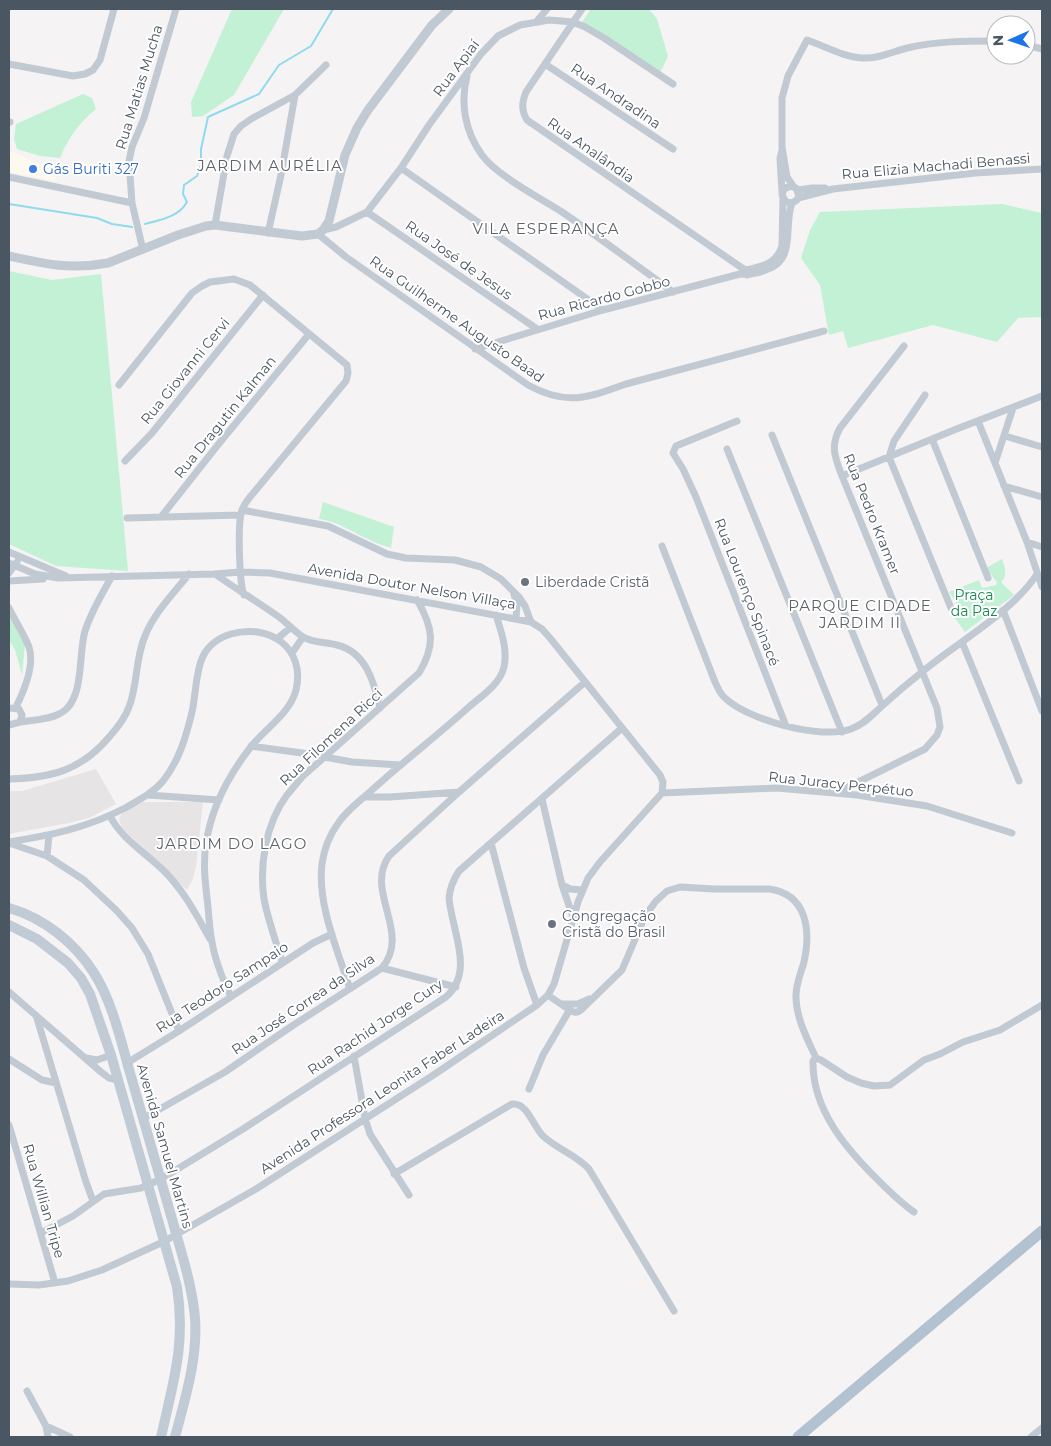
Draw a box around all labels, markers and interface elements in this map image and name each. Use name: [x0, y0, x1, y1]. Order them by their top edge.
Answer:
north arrow: [986, 15, 1036, 65]
street label: Rua Matias Mucha: [111, 22, 167, 152]
text: N: [989, 34, 1007, 46]
street label: Rua Apiaí: [429, 35, 484, 100]
street label: Rua Andradina: [568, 59, 664, 133]
street label: Rua Analândia: [544, 113, 638, 187]
street label: Rua Elizia Machadi Benassi: [841, 149, 1031, 183]
district label: JARDIM AURÉLIA: [196, 156, 343, 175]
place label: Gás Buriti 327: [43, 160, 139, 178]
marker: Gás Buriti 327: [27, 163, 39, 175]
street label: Rua José de Jesus: [402, 216, 516, 304]
district label: VILA ESPERANÇA: [472, 219, 620, 238]
street label: Rua Guilherme Augusto Baad: [366, 252, 548, 386]
street label: Rua Ricardo Gobbo: [536, 272, 672, 324]
street label: Rua Giovanni Cervi: [137, 314, 233, 428]
street label: Rua Dragutin Kalman: [170, 352, 280, 482]
street label: Rua Pedro Kramer: [839, 451, 905, 578]
street label: Rua Lourenço Spinacé: [710, 515, 784, 669]
street label: Avenida Doutor Nelson Villaça: [307, 559, 517, 613]
place label: Liberdade Cristã: [535, 573, 649, 591]
marker: Liberdade Cristã: [519, 576, 531, 588]
park label: Praça da Paz: [951, 586, 997, 620]
district label: PARQUE CIDADE JARDIM II: [788, 596, 932, 632]
street label: Rua Filomena Ricci: [276, 685, 386, 789]
street label: Rua Juracy Perpétuo: [767, 767, 915, 801]
district label: JARDIM DO LAGO: [156, 834, 307, 853]
place label: Congregação Cristã do Brasil: [562, 907, 666, 941]
marker: Congregação Cristã do Brasil: [546, 918, 558, 930]
street label: Rua Teodoro Sampaio: [152, 937, 292, 1037]
street label: Rua José Correa da Silva: [228, 949, 378, 1059]
street label: Rua Rachid Jorge Cury: [304, 975, 446, 1079]
street label: Avenida Professora Leonita Faber Ladeira: [256, 1006, 508, 1178]
street label: Avenida Samuel Martins: [133, 1062, 197, 1231]
street label: Rua Willian Tripe: [19, 1142, 69, 1260]

